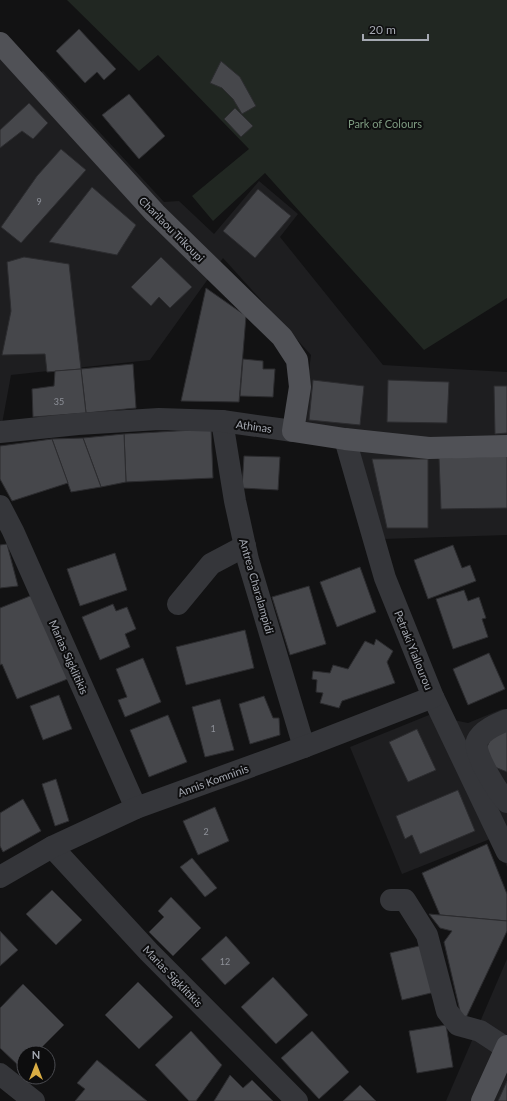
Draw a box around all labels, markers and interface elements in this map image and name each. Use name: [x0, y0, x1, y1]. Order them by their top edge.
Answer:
scale bar: [363, 16, 428, 42]
text: 20 m: [369, 22, 396, 37]
park label: Park of Colours: [348, 117, 422, 130]
street label: Charilaou Trikoupi: [137, 194, 208, 265]
house number: 9: [36, 196, 42, 207]
house number: 35: [54, 396, 64, 407]
street label: Athinas: [235, 417, 273, 435]
street label: Antrea Charalampidi: [237, 537, 277, 635]
street label: Petraki Yiallourou: [392, 608, 436, 692]
street label: Marias Sigklitikis: [47, 618, 91, 696]
house number: 1: [210, 723, 216, 734]
street label: Annis Komninis: [176, 761, 250, 799]
house number: 2: [203, 826, 209, 837]
street label: Marias Sigklitikis: [141, 943, 206, 1009]
house number: 12: [220, 956, 230, 967]
north arrow: [16, 1045, 56, 1085]
text: N: [32, 1048, 40, 1061]

